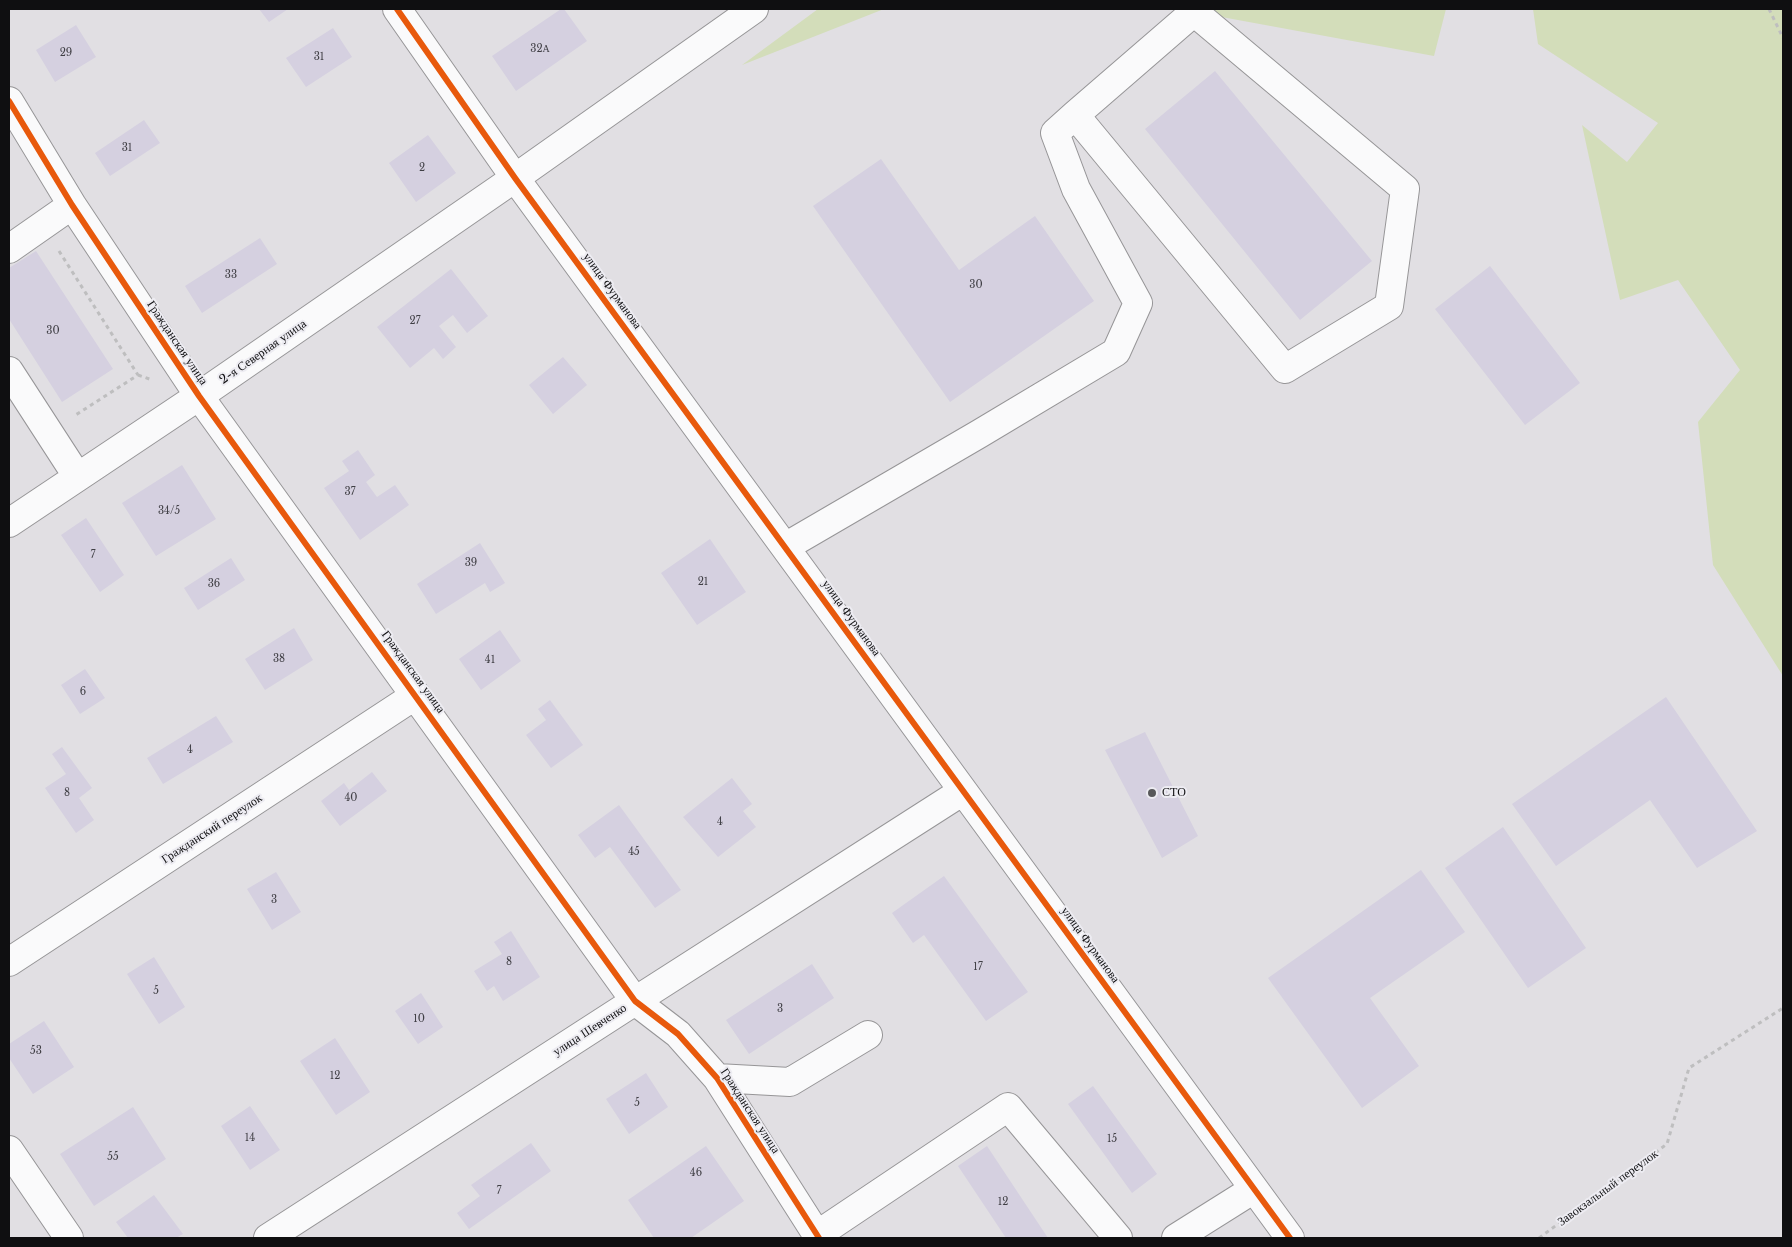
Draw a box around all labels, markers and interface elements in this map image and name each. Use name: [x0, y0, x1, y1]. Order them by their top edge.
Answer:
house number: 32А: [530, 43, 550, 55]
house number: 29: [60, 47, 72, 59]
house number: 31: [314, 51, 324, 63]
house number: 31: [122, 142, 132, 154]
house number: 2: [419, 162, 425, 174]
street label: улица Фурманова: [580, 250, 644, 332]
house number: 33: [225, 269, 237, 281]
house number: 30: [969, 279, 983, 291]
street label: Гражданская улица: [143, 298, 211, 388]
house number: 27: [409, 315, 421, 327]
street label: 2-я Северная улица: [217, 317, 309, 387]
house number: 30: [46, 325, 60, 337]
house number: 37: [344, 486, 356, 498]
house number: 34/5: [158, 505, 180, 517]
house number: 7: [90, 549, 96, 561]
house number: 39: [465, 557, 477, 569]
house number: 21: [698, 576, 708, 588]
street label: улица Фурманова: [819, 577, 883, 659]
house number: 36: [208, 578, 220, 590]
street label: Гражданская улица: [378, 628, 448, 716]
house number: 38: [273, 653, 285, 665]
house number: 41: [485, 654, 495, 666]
house number: 6: [80, 686, 86, 698]
house number: 4: [187, 744, 193, 756]
place label: СТО: [1162, 786, 1186, 800]
house number: 8: [64, 787, 70, 799]
marker: СТО: [1146, 787, 1158, 799]
street label: Гражданский переулок: [159, 791, 265, 867]
house number: 40: [345, 792, 357, 804]
house number: 4: [717, 816, 723, 828]
house number: 45: [628, 846, 640, 858]
house number: 3: [271, 894, 277, 906]
street label: улица Фурманова: [1058, 904, 1122, 986]
house number: 8: [506, 956, 512, 968]
house number: 17: [973, 961, 983, 973]
house number: 5: [153, 985, 159, 997]
street label: улица Шевченко: [551, 1001, 629, 1059]
house number: 3: [777, 1003, 783, 1015]
house number: 10: [413, 1013, 425, 1025]
house number: 53: [30, 1045, 42, 1057]
street label: Гражданская улица: [717, 1066, 783, 1156]
house number: 12: [330, 1070, 340, 1082]
house number: 5: [634, 1097, 640, 1109]
house number: 14: [245, 1132, 255, 1144]
house number: 15: [1107, 1133, 1117, 1145]
street label: Завокзальный переулок: [1555, 1147, 1661, 1229]
house number: 55: [107, 1151, 119, 1163]
house number: 46: [690, 1167, 702, 1179]
house number: 7: [496, 1185, 502, 1197]
house number: 12: [998, 1196, 1008, 1208]

